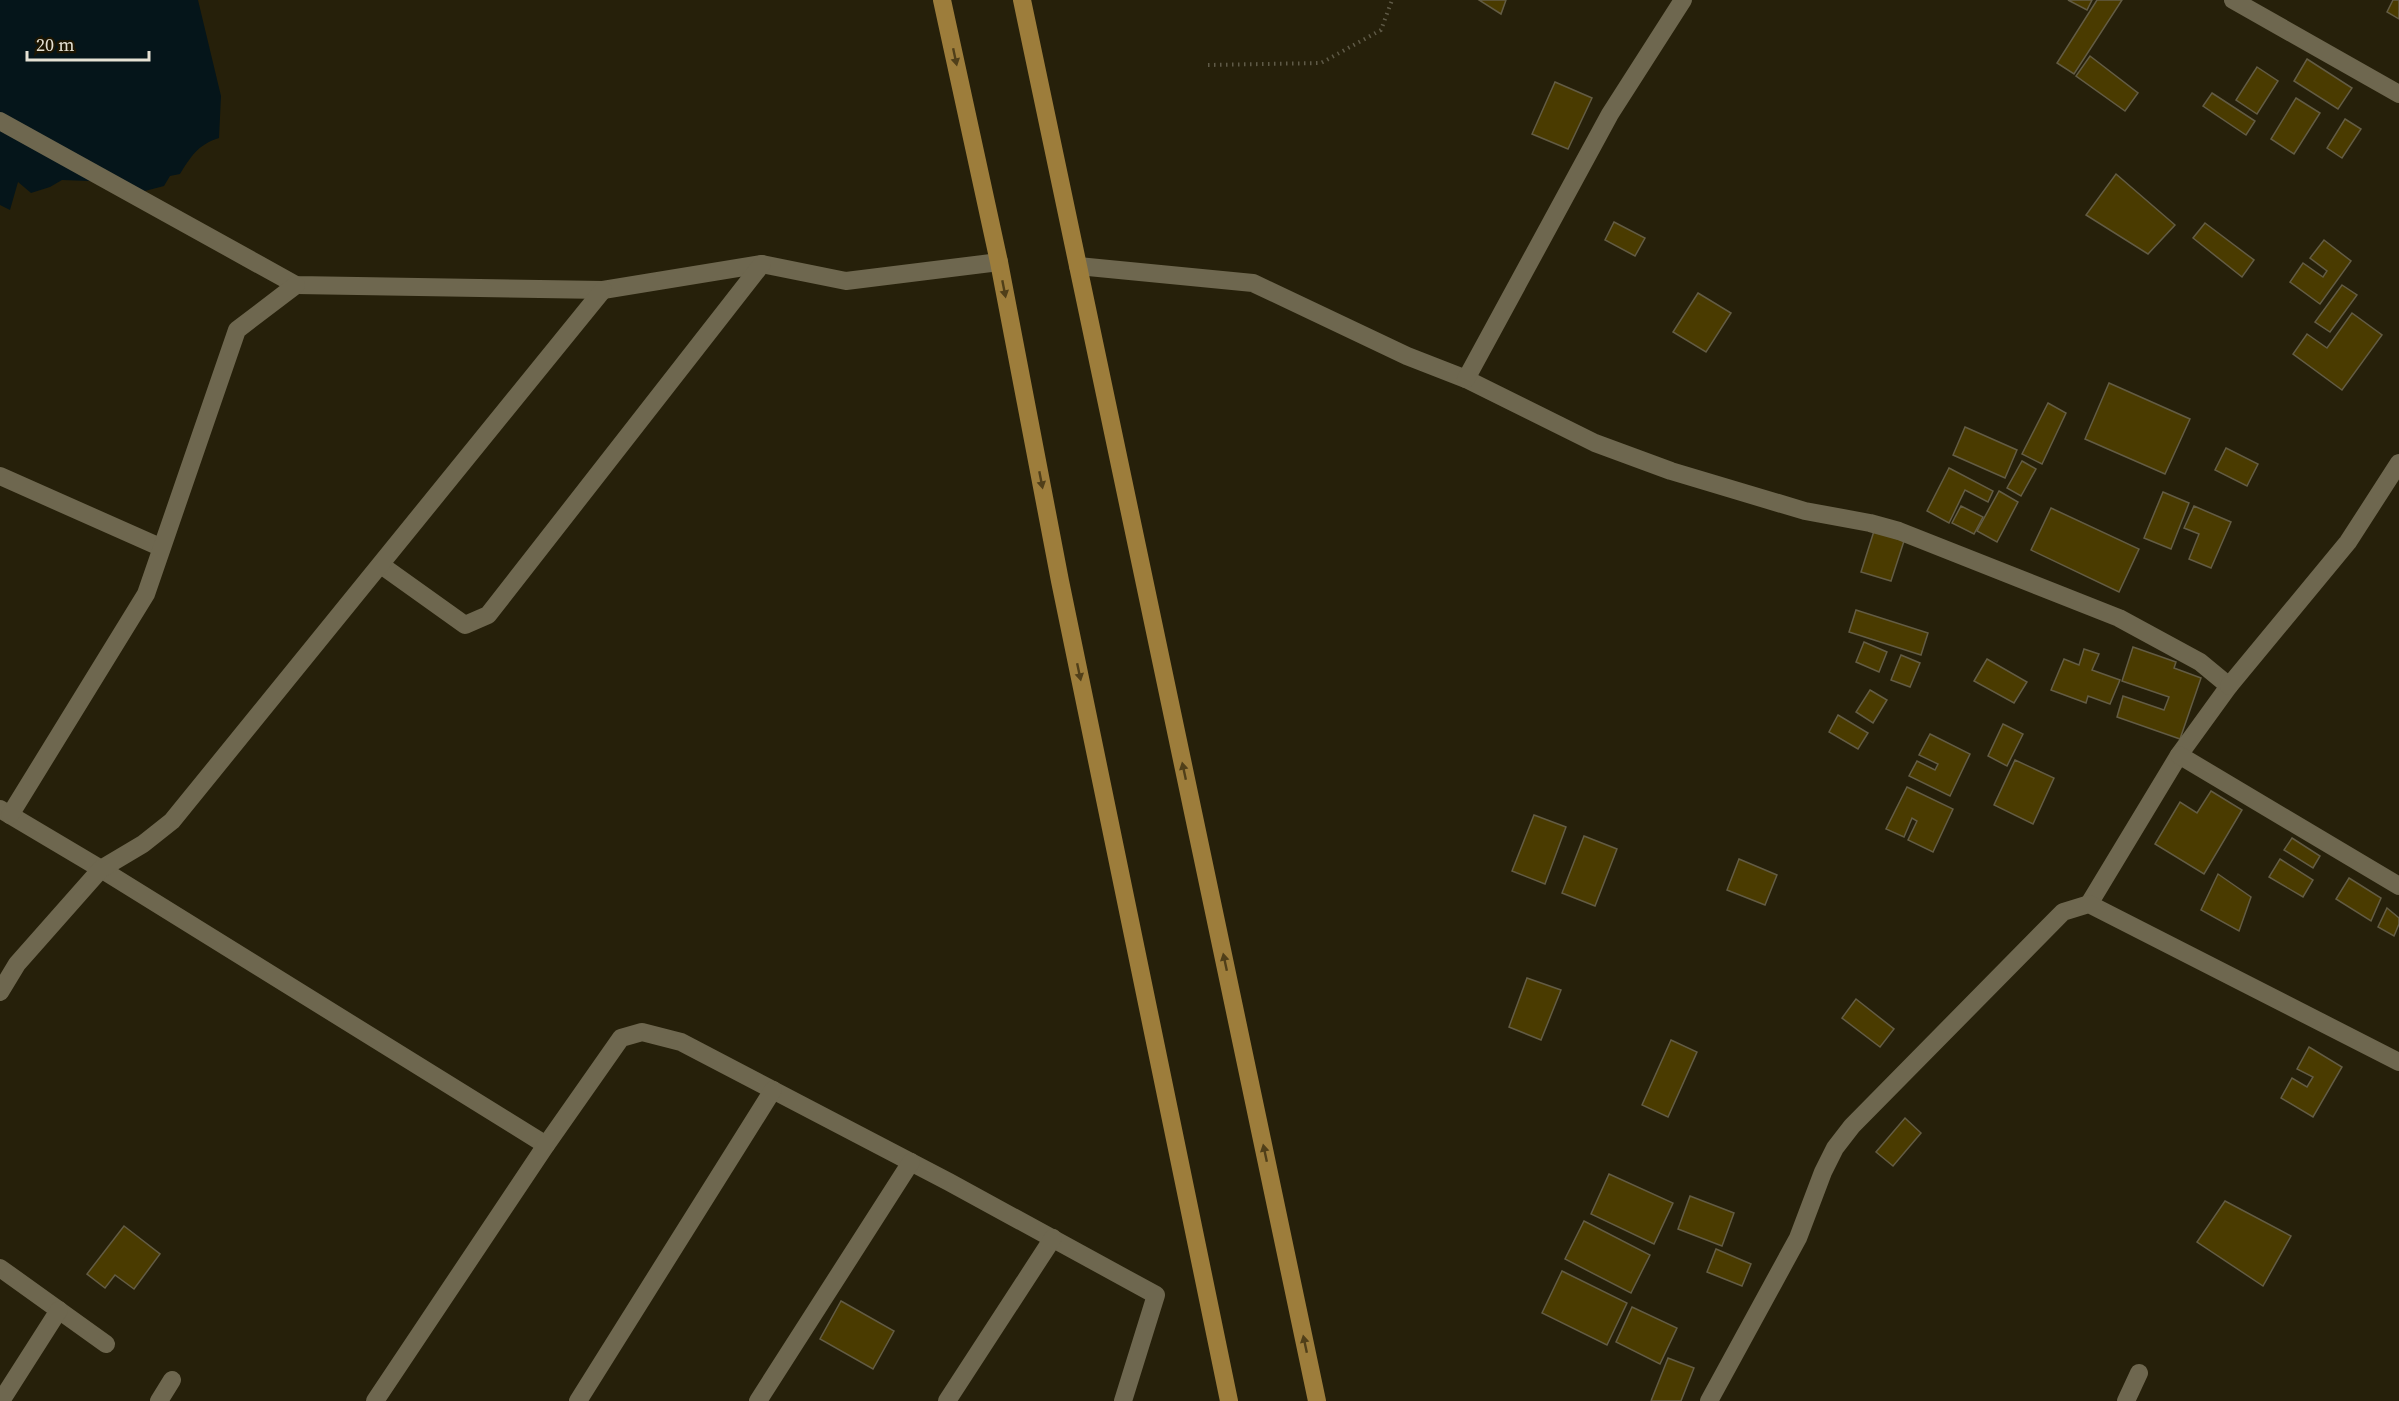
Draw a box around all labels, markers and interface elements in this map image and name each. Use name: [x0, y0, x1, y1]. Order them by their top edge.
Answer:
scale bar: [27, 24, 148, 62]
text: 20 m: [36, 32, 74, 57]
one-way arrow: [950, 48, 960, 66]
one-way arrow: [1000, 280, 1009, 299]
one-way arrow: [1037, 471, 1046, 490]
one-way arrow: [1075, 662, 1084, 681]
one-way arrow: [1179, 762, 1189, 781]
one-way arrow: [1220, 952, 1229, 971]
one-way arrow: [1260, 1143, 1269, 1162]
one-way arrow: [1300, 1334, 1309, 1353]

